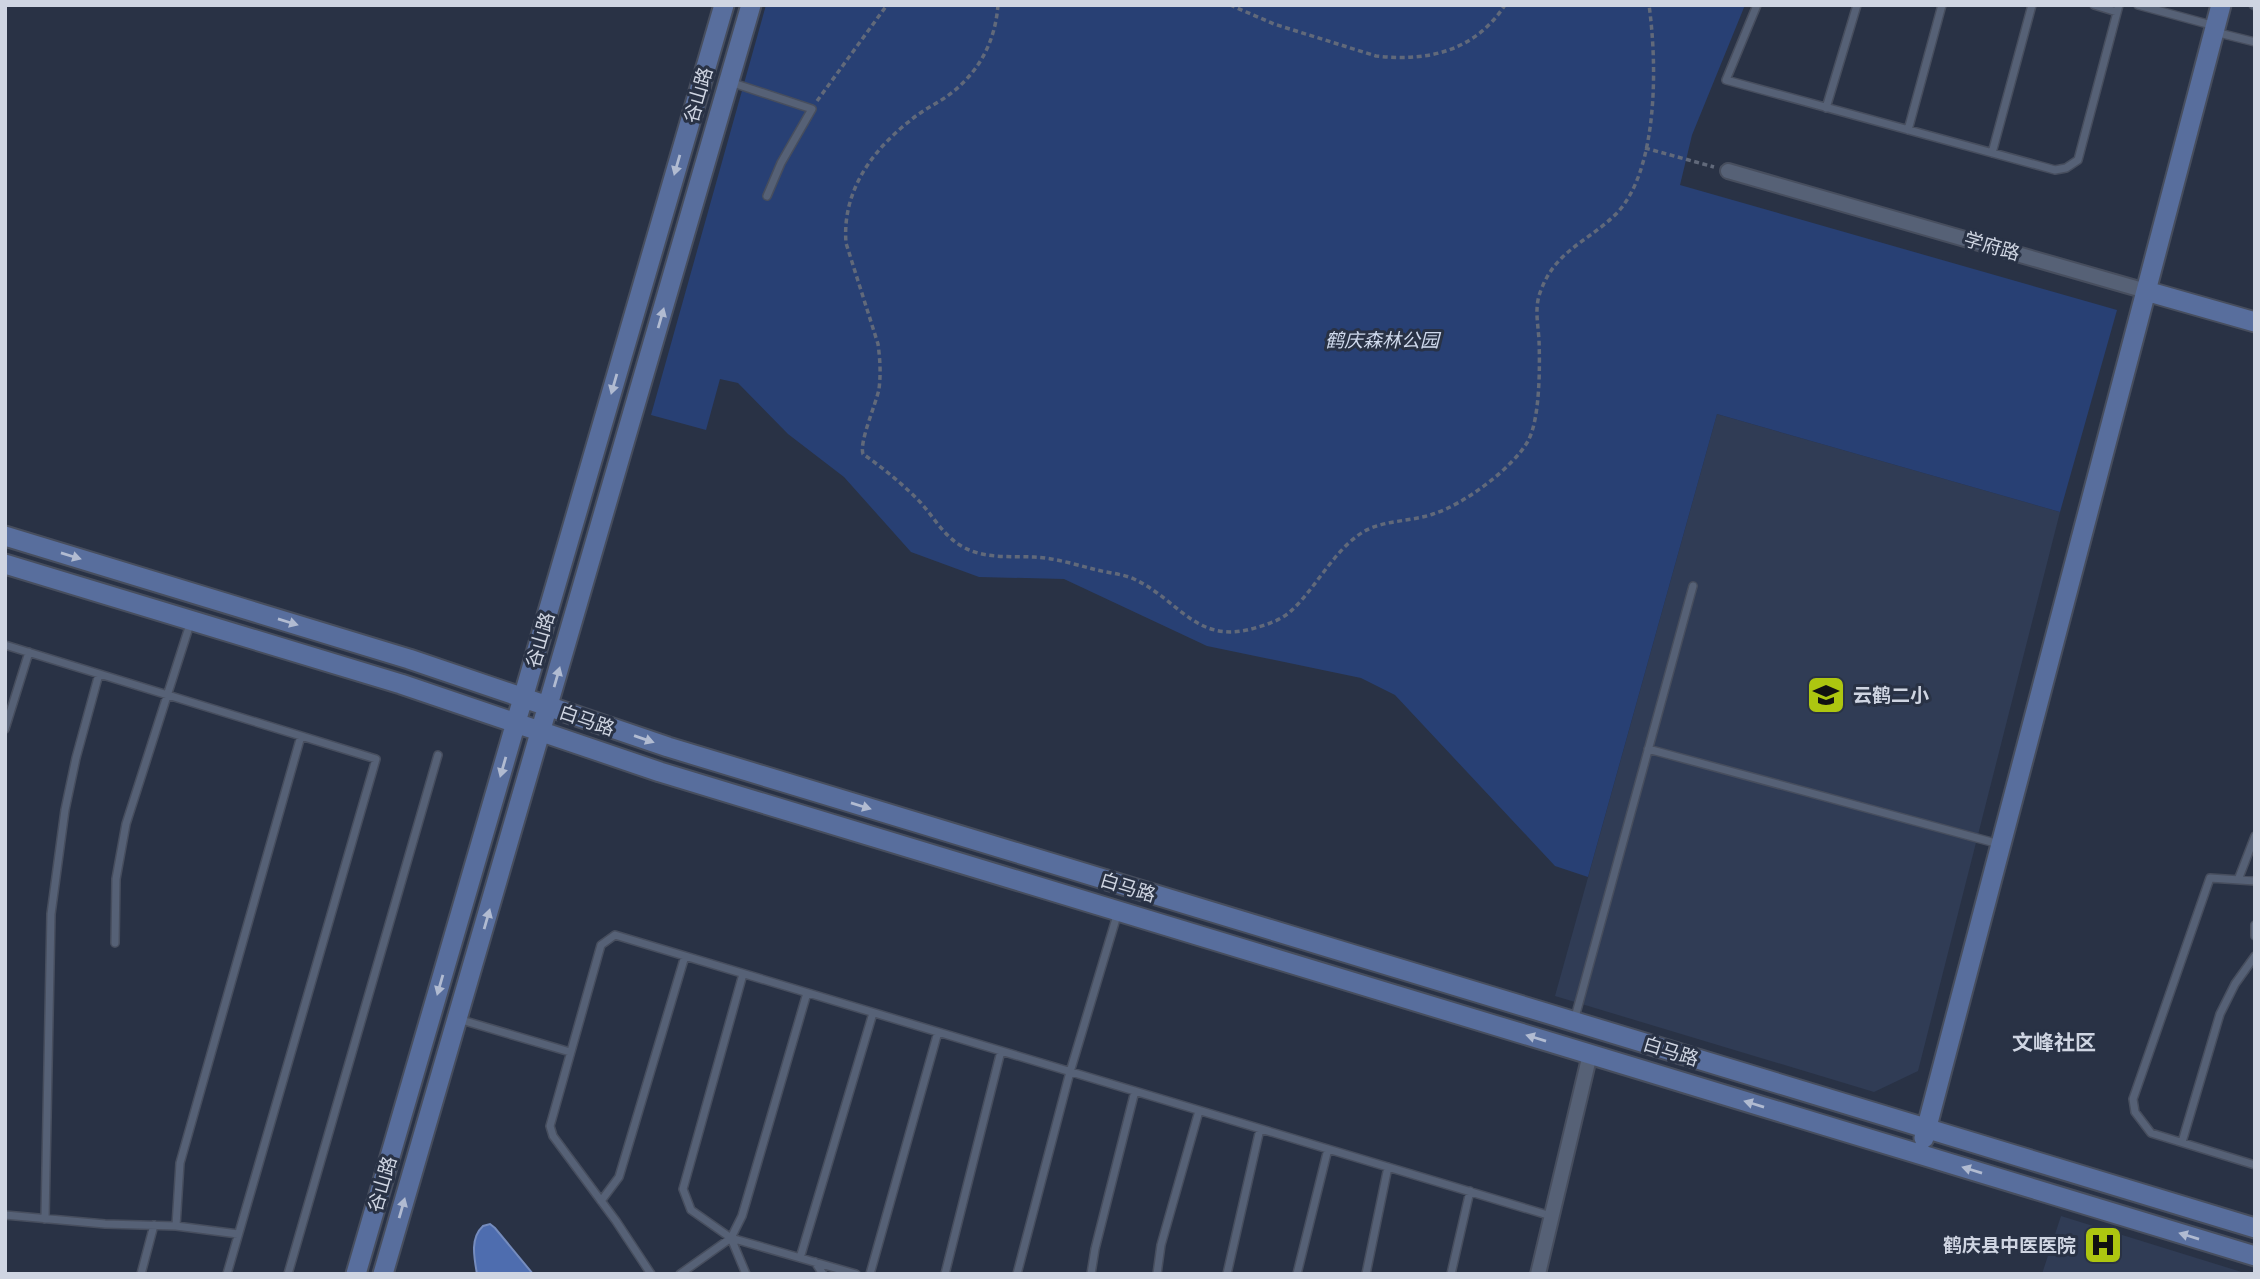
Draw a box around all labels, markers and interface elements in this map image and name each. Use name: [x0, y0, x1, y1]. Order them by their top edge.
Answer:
street label: 谷山路: [678, 64, 718, 126]
one-way arrow: [672, 155, 682, 176]
street label: 学府路: [1961, 226, 2023, 266]
one-way arrow: [656, 306, 667, 328]
park label: 鹤庆森林公园: [1325, 327, 1442, 353]
one-way arrow: [609, 373, 619, 394]
one-way arrow: [60, 551, 81, 561]
street label: 谷山路: [520, 609, 560, 671]
one-way arrow: [278, 617, 299, 628]
one-way arrow: [552, 666, 563, 688]
school or university icon: 云鹤二小: [1805, 674, 1847, 716]
place label: 云鹤二小: [1853, 682, 1929, 708]
street label: 白马路: [556, 698, 618, 742]
one-way arrow: [633, 734, 654, 745]
one-way arrow: [498, 757, 508, 778]
one-way arrow: [851, 801, 872, 811]
street label: 白马路: [1097, 866, 1159, 908]
one-way arrow: [482, 909, 492, 930]
one-way arrow: [434, 975, 444, 996]
district label: 文峰社区: [2012, 1028, 2096, 1057]
street label: 白马路: [1640, 1030, 1702, 1072]
one-way arrow: [1526, 1032, 1547, 1043]
one-way arrow: [1743, 1098, 1764, 1108]
street label: 谷山路: [362, 1153, 402, 1215]
one-way arrow: [1961, 1164, 1982, 1175]
one-way arrow: [398, 1197, 408, 1218]
hospital icon: 鹤庆县中医医院: [2082, 1224, 2124, 1266]
one-way arrow: [2179, 1230, 2200, 1240]
place label: 鹤庆县中医医院: [1943, 1232, 2076, 1258]

